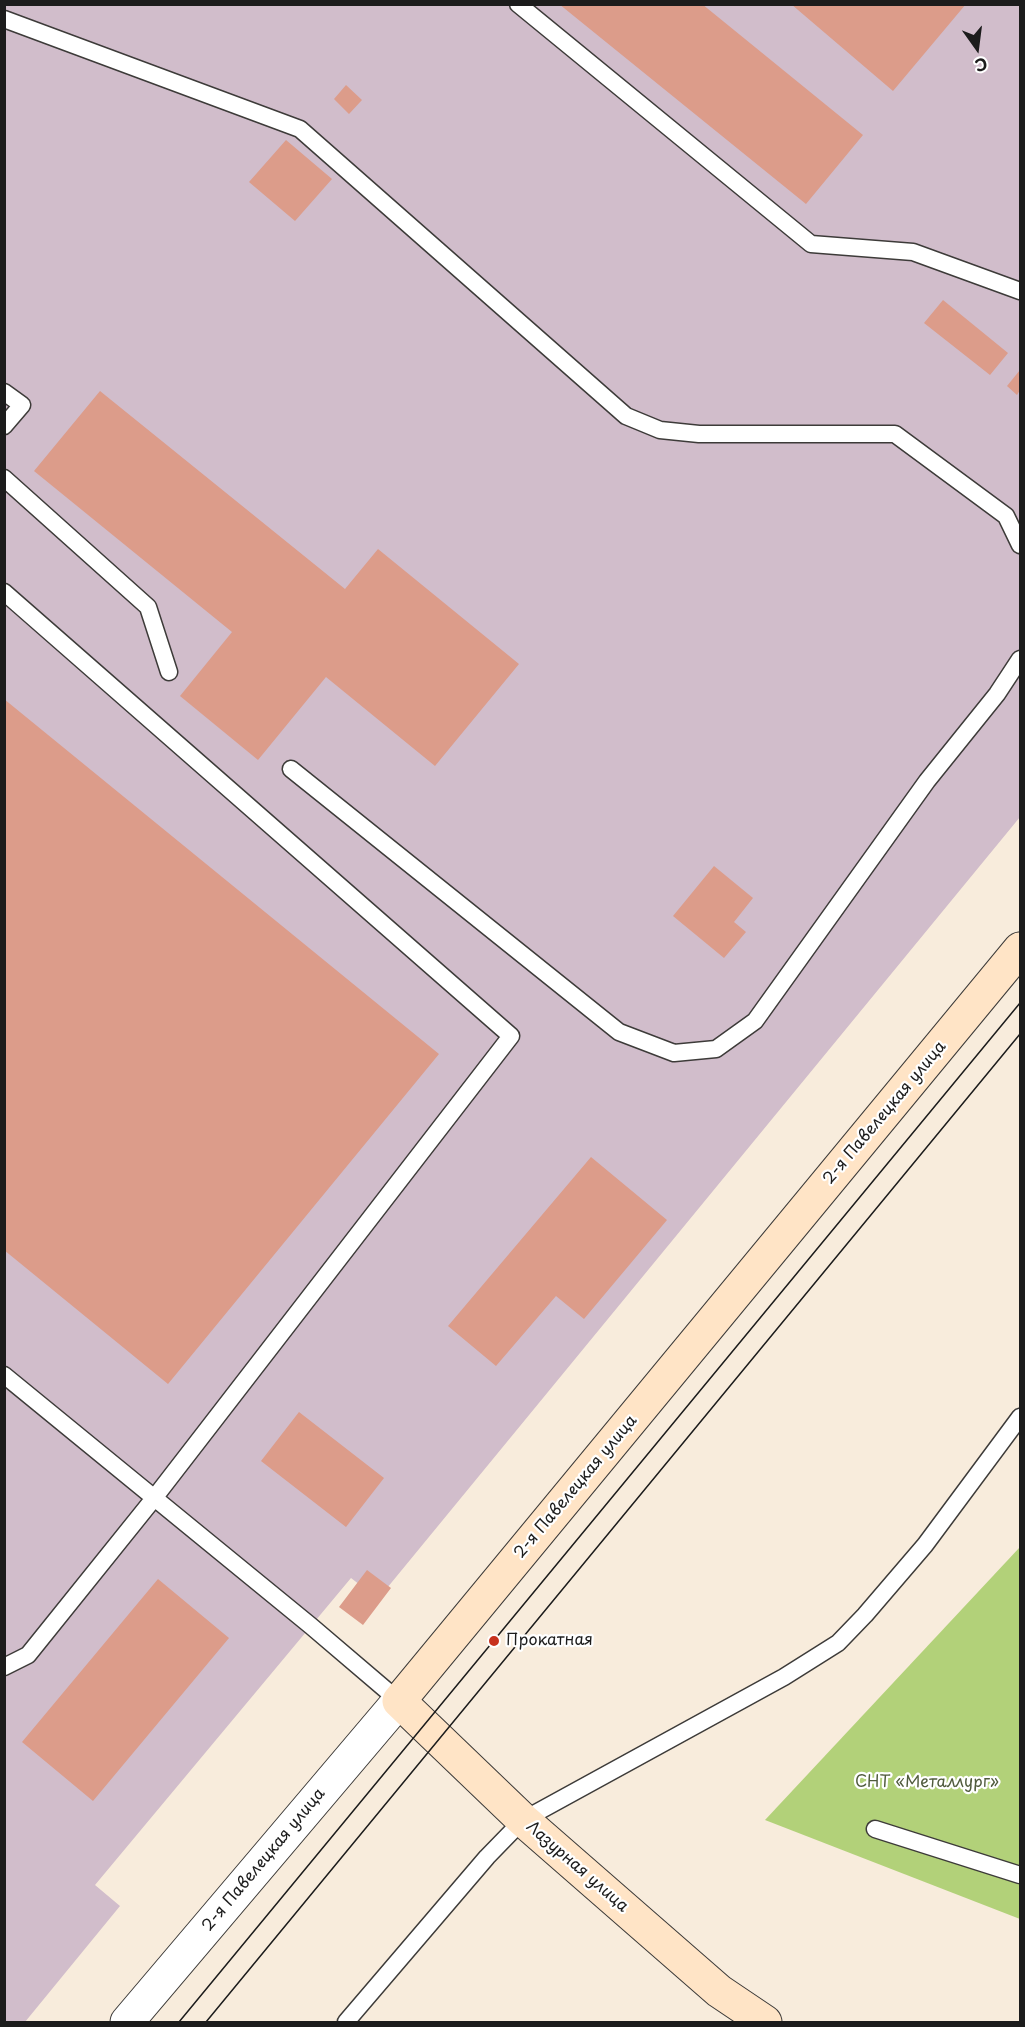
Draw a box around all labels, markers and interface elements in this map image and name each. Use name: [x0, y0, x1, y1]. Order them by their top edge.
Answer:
north arrow: [947, 18, 1007, 78]
text: С: [973, 52, 990, 79]
street label: 2-я Павелецкая улица: [819, 1037, 951, 1189]
street label: 2-я Павелецкая улица: [510, 1411, 642, 1563]
place label: Прокатная: [506, 1631, 593, 1651]
marker: Прокатная: [487, 1634, 501, 1648]
park label: СНТ «Металлург»: [855, 1773, 999, 1793]
street label: 2-я Павелецкая улица: [198, 1784, 330, 1936]
street label: Лазурная улица: [522, 1817, 632, 1917]

